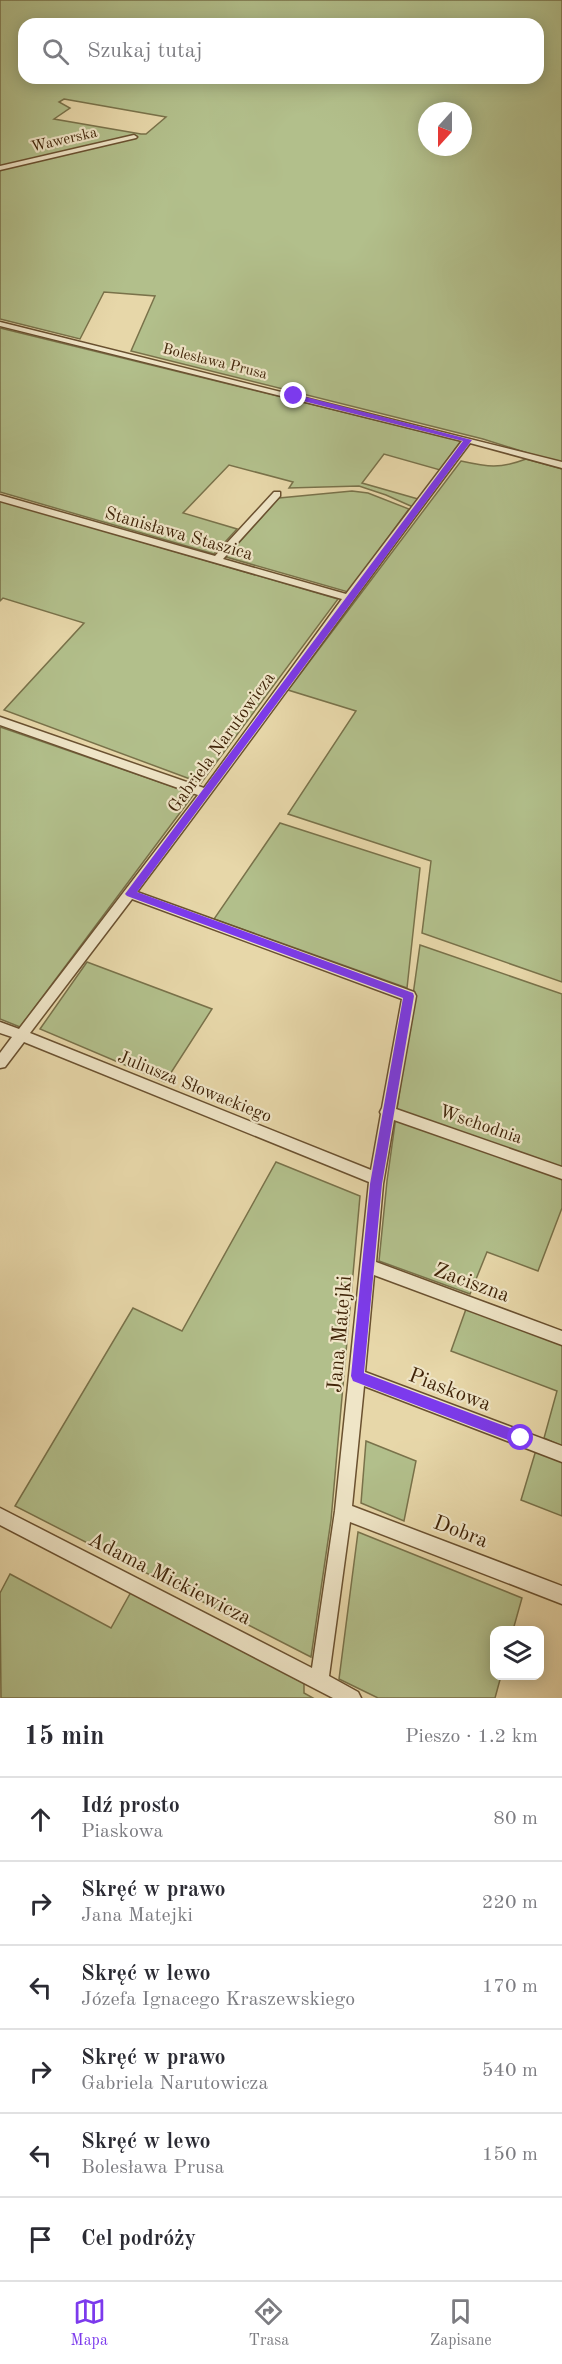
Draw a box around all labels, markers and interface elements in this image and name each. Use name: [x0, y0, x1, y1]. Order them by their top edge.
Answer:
search box: [18, 18, 544, 84]
icon: search: [39, 35, 72, 68]
text: Szukaj tutaj: [87, 40, 203, 62]
north arrow: [418, 102, 472, 156]
street label: Wawerska: [30, 125, 100, 155]
street label: Bolesława Prusa: [161, 342, 269, 383]
route end: [280, 382, 306, 408]
street label: Stanisława Staszica: [103, 504, 255, 564]
street label: Gabriela Narutowicza: [165, 669, 279, 816]
street label: Juliusza Słowackiego: [115, 1048, 274, 1126]
street label: Wschodnia: [437, 1102, 525, 1148]
street label: Zaciszna: [431, 1260, 512, 1307]
street label: Jana Matejki: [325, 1275, 356, 1394]
street label: Piaskowa: [405, 1365, 494, 1416]
route start: [507, 1424, 533, 1450]
street label: Dobra: [430, 1512, 491, 1552]
street label: Adama Mickiewicza: [84, 1529, 254, 1629]
map controls: [490, 1626, 544, 1680]
button: layers: [490, 1626, 544, 1680]
text: 15 min: [24, 1724, 104, 1750]
text: Pieszo · 1.2 km: [405, 1727, 538, 1747]
text: Idź prosto: [81, 1795, 180, 1817]
icon: ahead: [24, 1803, 57, 1836]
text: 80 m: [493, 1809, 538, 1829]
text: Piaskowa: [81, 1822, 163, 1842]
text: Skręć w prawo: [81, 1879, 226, 1901]
icon: right: [24, 1887, 57, 1920]
text: 220 m: [482, 1893, 538, 1913]
text: Jana Matejki: [81, 1906, 193, 1926]
text: Skręć w lewo: [81, 1963, 211, 1985]
icon: left: [24, 1971, 57, 2004]
text: 170 m: [482, 1977, 538, 1997]
text: Józefa Ignacego Kraszewskiego: [81, 1990, 355, 2010]
text: Skręć w prawo: [81, 2047, 226, 2069]
icon: right: [24, 2055, 57, 2088]
text: 540 m: [482, 2061, 538, 2081]
text: Gabriela Narutowicza: [81, 2074, 268, 2094]
text: Skręć w lewo: [81, 2131, 211, 2153]
icon: left: [24, 2139, 57, 2172]
text: 150 m: [482, 2145, 538, 2165]
text: Bolesława Prusa: [81, 2158, 224, 2178]
icon: arrive: [24, 2223, 57, 2256]
text: Cel podróży: [81, 2228, 196, 2250]
tab: Mapa: [70, 2295, 108, 2351]
tab: Trasa: [248, 2295, 289, 2351]
tab: Zapisane: [430, 2295, 492, 2351]

